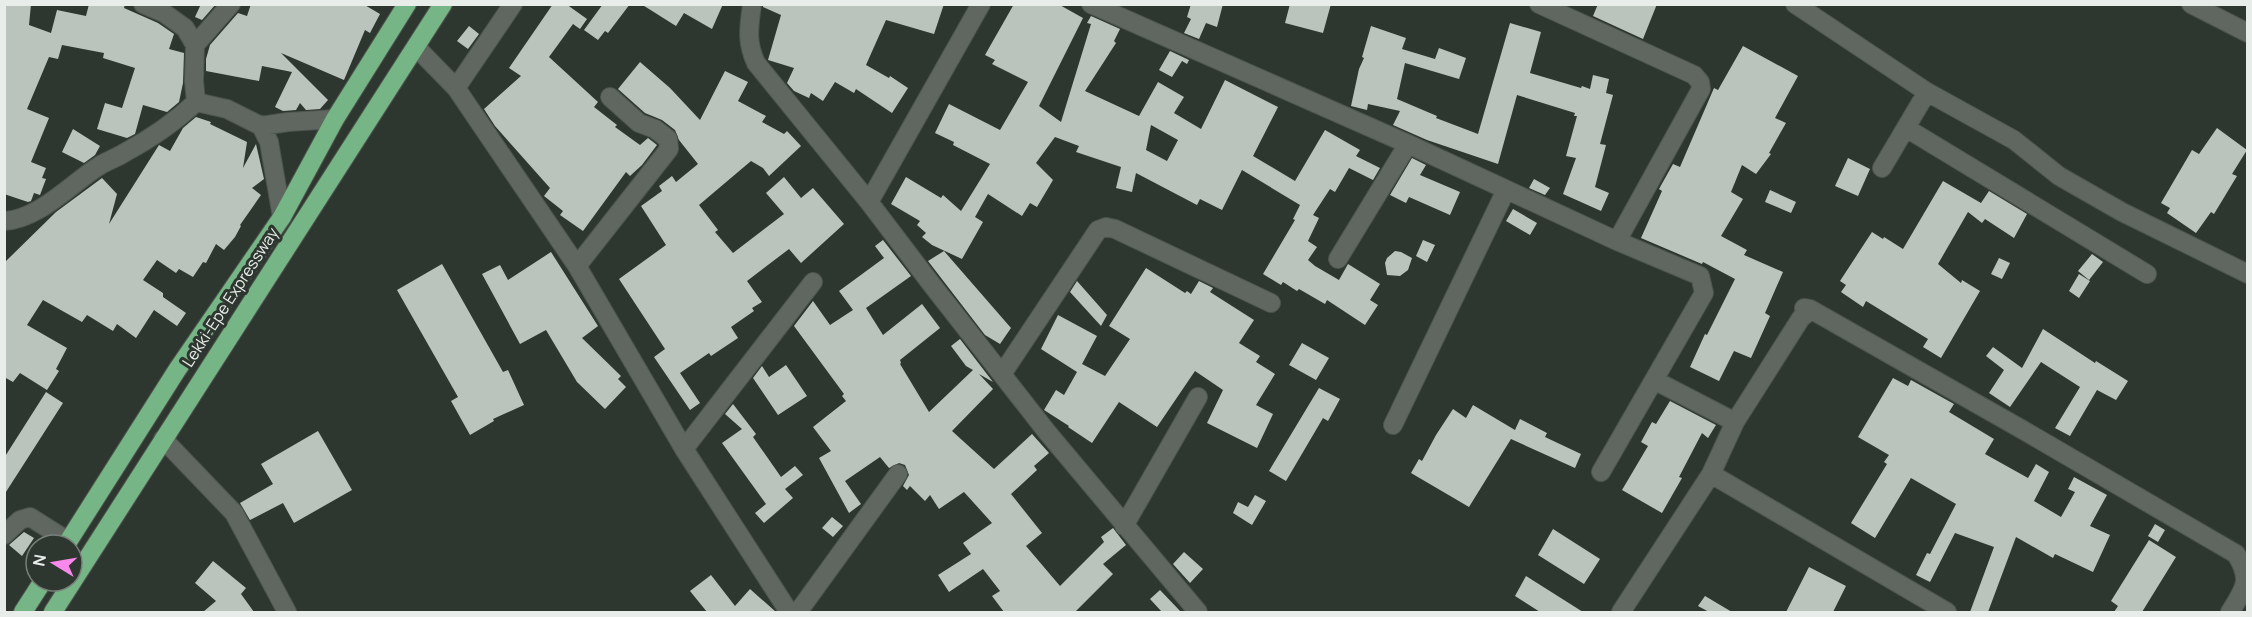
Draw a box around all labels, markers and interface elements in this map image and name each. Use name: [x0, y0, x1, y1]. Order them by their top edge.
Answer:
street label: Lekki-Epe Expressway: [177, 223, 284, 371]
north arrow: [24, 533, 84, 593]
text: N: [27, 552, 51, 568]

